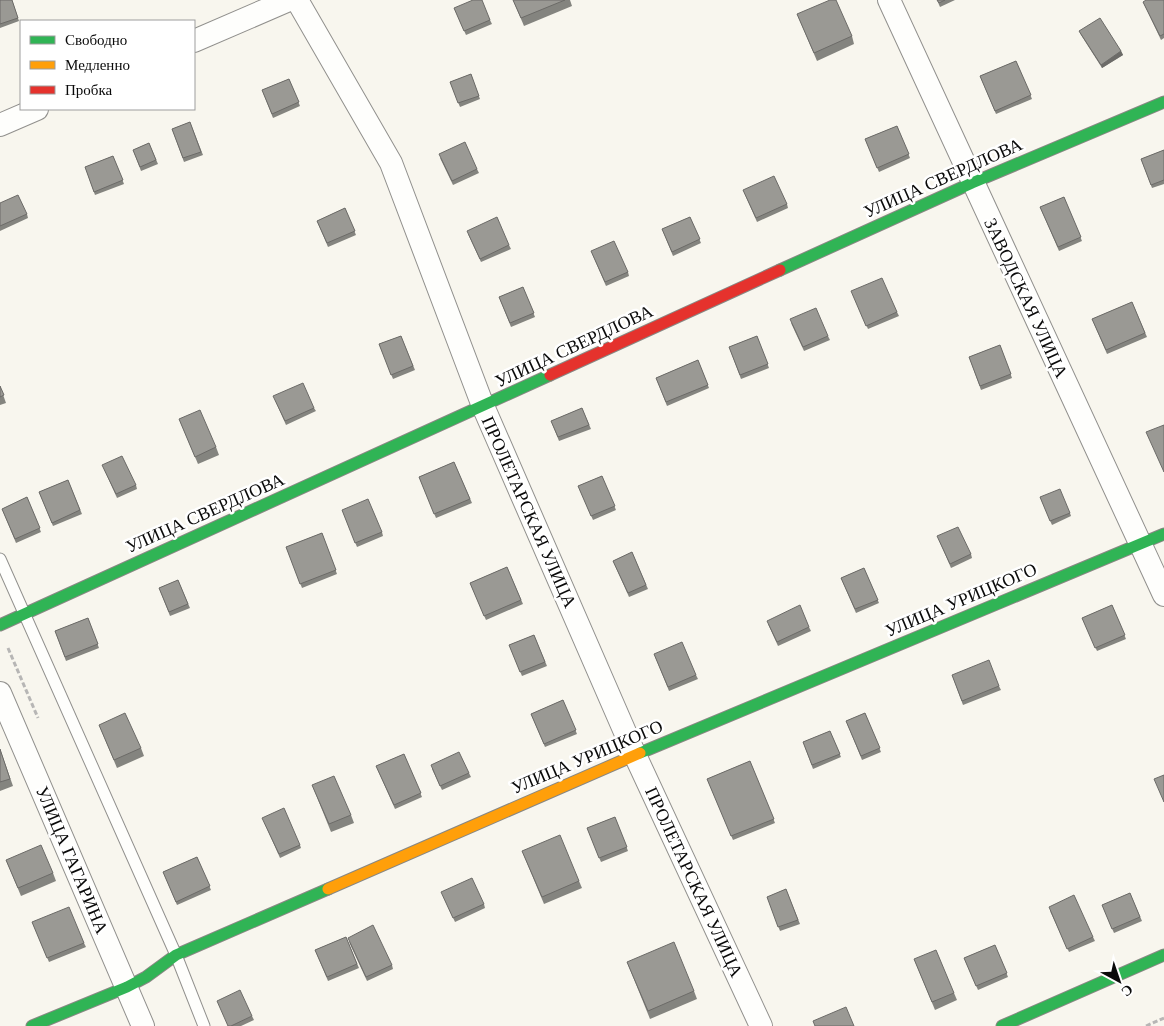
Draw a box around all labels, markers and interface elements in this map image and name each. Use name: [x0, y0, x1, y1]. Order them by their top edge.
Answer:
legend: [20, 20, 195, 110]
text: Свободно: [65, 32, 127, 48]
text: Медленно: [65, 57, 130, 73]
text: Пробка: [65, 82, 113, 98]
street label: УЛИЦА СВЕРДЛОВА: [861, 134, 1025, 222]
street label: ЗАВОДСКАЯ УЛИЦА: [980, 215, 1072, 381]
street label: УЛИЦА СВЕРДЛОВА: [492, 301, 656, 391]
street label: ПРОЛЕТАРСКАЯ УЛИЦА: [478, 413, 580, 611]
street label: УЛИЦА СВЕРДЛОВА: [123, 469, 287, 557]
street label: УЛИЦА УРИЦКОГО: [882, 559, 1040, 641]
street label: УЛИЦА УРИЦКОГО: [508, 716, 666, 798]
street label: УЛИЦА ГАГАРИНА: [32, 783, 112, 937]
street label: ПРОЛЕТАРСКАЯ УЛИЦА: [641, 784, 747, 980]
north arrow: [1094, 956, 1144, 1006]
text: С: [1118, 982, 1136, 1000]

